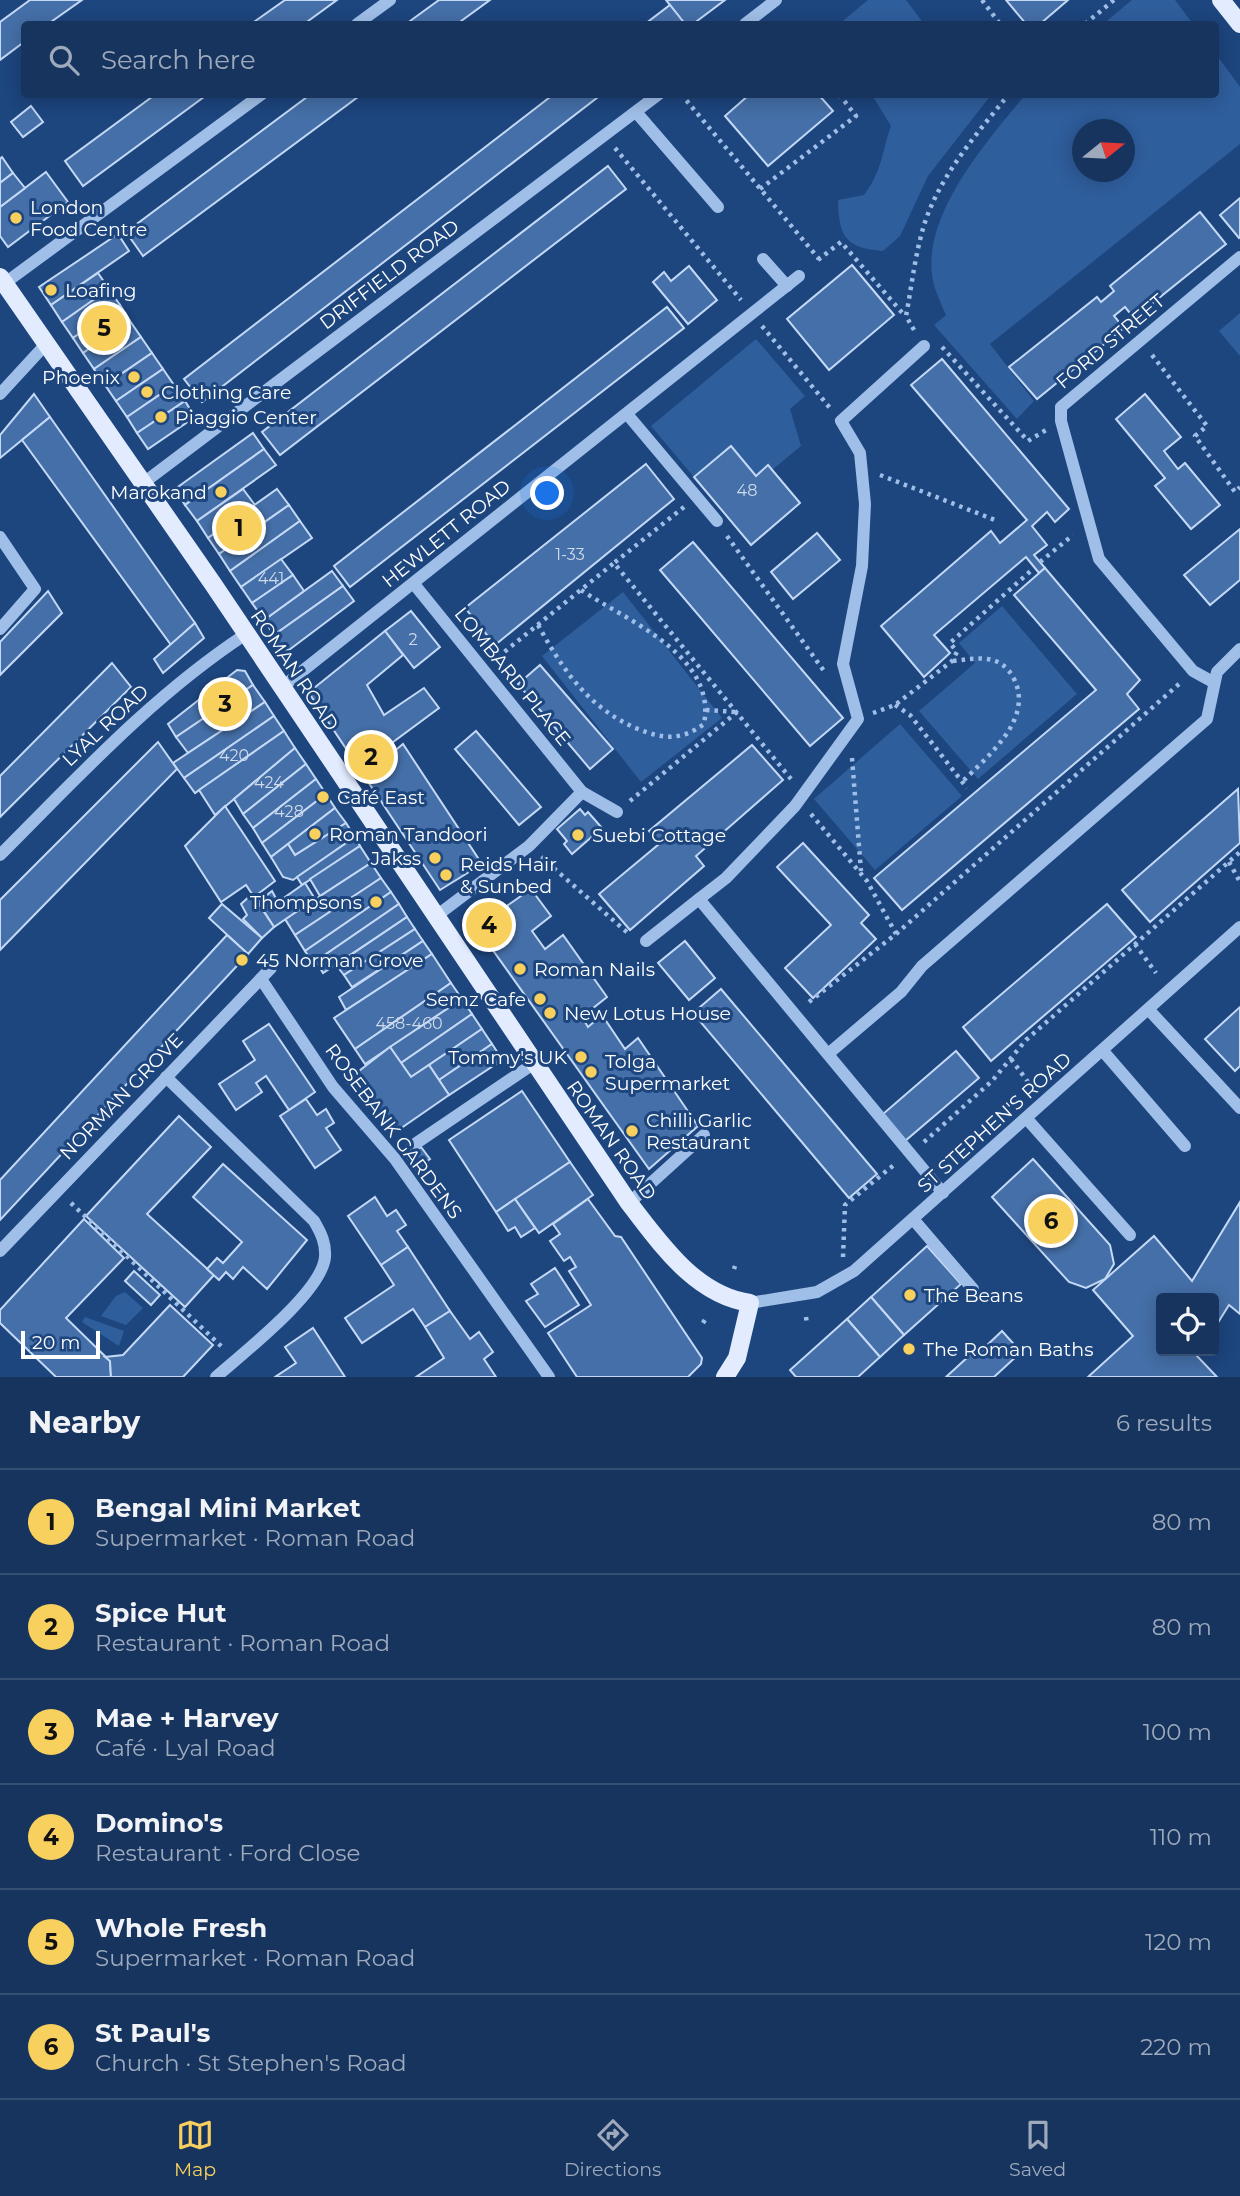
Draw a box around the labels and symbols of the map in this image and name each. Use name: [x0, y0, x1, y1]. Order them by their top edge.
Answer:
north arrow: [1072, 119, 1135, 182]
place label: London Food Centre: [30, 196, 147, 241]
marker: London Food Centre: [8, 210, 24, 226]
street label: DRIFFIELD ROAD: [315, 215, 463, 334]
place label: Loafing: [65, 279, 137, 302]
marker: Loafing: [43, 282, 59, 298]
street label: FORD STREET: [1051, 289, 1169, 393]
pin: 5: [81, 302, 127, 354]
place label: Phoenix: [42, 366, 120, 389]
marker: Phoenix: [126, 369, 142, 385]
place label: Clothing Care: [161, 381, 291, 404]
marker: Clothing Care: [139, 384, 155, 400]
place label: Piaggio Center: [175, 406, 317, 429]
marker: Piaggio Center: [153, 409, 169, 425]
street label: HEWLETT ROAD: [377, 475, 515, 592]
your location: [530, 476, 564, 510]
place label: Marokand: [110, 481, 207, 504]
house number: 48: [737, 481, 757, 500]
marker: Marokand: [213, 484, 229, 500]
pin: 1: [216, 502, 262, 554]
house number: 1-33: [555, 545, 585, 564]
house number: 441: [258, 569, 284, 588]
street label: LOMBARD PLACE: [450, 602, 576, 750]
street label: ROMAN ROAD: [246, 606, 343, 735]
house number: 2: [408, 630, 418, 649]
pin: 3: [202, 678, 248, 730]
street label: LYAL ROAD: [57, 680, 153, 771]
pin: 2: [348, 731, 394, 783]
house number: 420: [219, 746, 249, 765]
house number: 424: [254, 773, 284, 792]
place label: Café East: [337, 786, 425, 809]
marker: Café East: [315, 789, 331, 805]
house number: 428: [274, 802, 304, 821]
place label: Roman Tandoori: [329, 823, 488, 846]
place label: Suebi Cottage: [592, 824, 726, 847]
marker: Roman Tandoori: [307, 826, 323, 842]
marker: Suebi Cottage: [570, 827, 586, 843]
place label: Jakss: [370, 847, 421, 870]
marker: Jakss: [427, 850, 443, 866]
place label: Reids Hair & Sunbed: [460, 853, 557, 898]
marker: Reids Hair & Sunbed: [438, 867, 454, 883]
place label: Thompsons: [250, 891, 362, 914]
marker: Thompsons: [368, 894, 384, 910]
pin: 4: [466, 899, 512, 951]
place label: 45 Norman Grove: [256, 949, 423, 972]
marker: 45 Norman Grove: [234, 952, 250, 968]
place label: Roman Nails: [534, 958, 655, 981]
marker: Roman Nails: [512, 961, 528, 977]
place label: Semz Cafe: [426, 988, 526, 1011]
marker: Semz Cafe: [532, 991, 548, 1007]
place label: New Lotus House: [564, 1002, 731, 1025]
marker: New Lotus House: [542, 1005, 558, 1021]
house number: 458-460: [376, 1014, 442, 1033]
street label: NORMAN GROVE: [55, 1028, 188, 1164]
street label: ROSEBANK GARDENS: [320, 1039, 467, 1223]
place label: Tommy's UK: [448, 1046, 567, 1069]
street label: ST STEPHEN'S ROAD: [913, 1047, 1076, 1197]
marker: Tommy's UK: [573, 1049, 589, 1065]
place label: Tolga Supermarket: [605, 1050, 731, 1095]
marker: Tolga Supermarket: [583, 1064, 599, 1080]
street label: ROMAN ROAD: [562, 1076, 661, 1205]
place label: Chilli Garlic Restaurant: [646, 1109, 752, 1154]
marker: Chilli Garlic Restaurant: [624, 1123, 640, 1139]
pin: 6: [1028, 1195, 1074, 1247]
place label: The Beans: [924, 1284, 1023, 1307]
marker: The Beans: [902, 1287, 918, 1303]
scale bar: [21, 1328, 100, 1360]
place label: The Roman Baths: [923, 1338, 1093, 1361]
marker: The Roman Baths: [901, 1341, 917, 1357]

